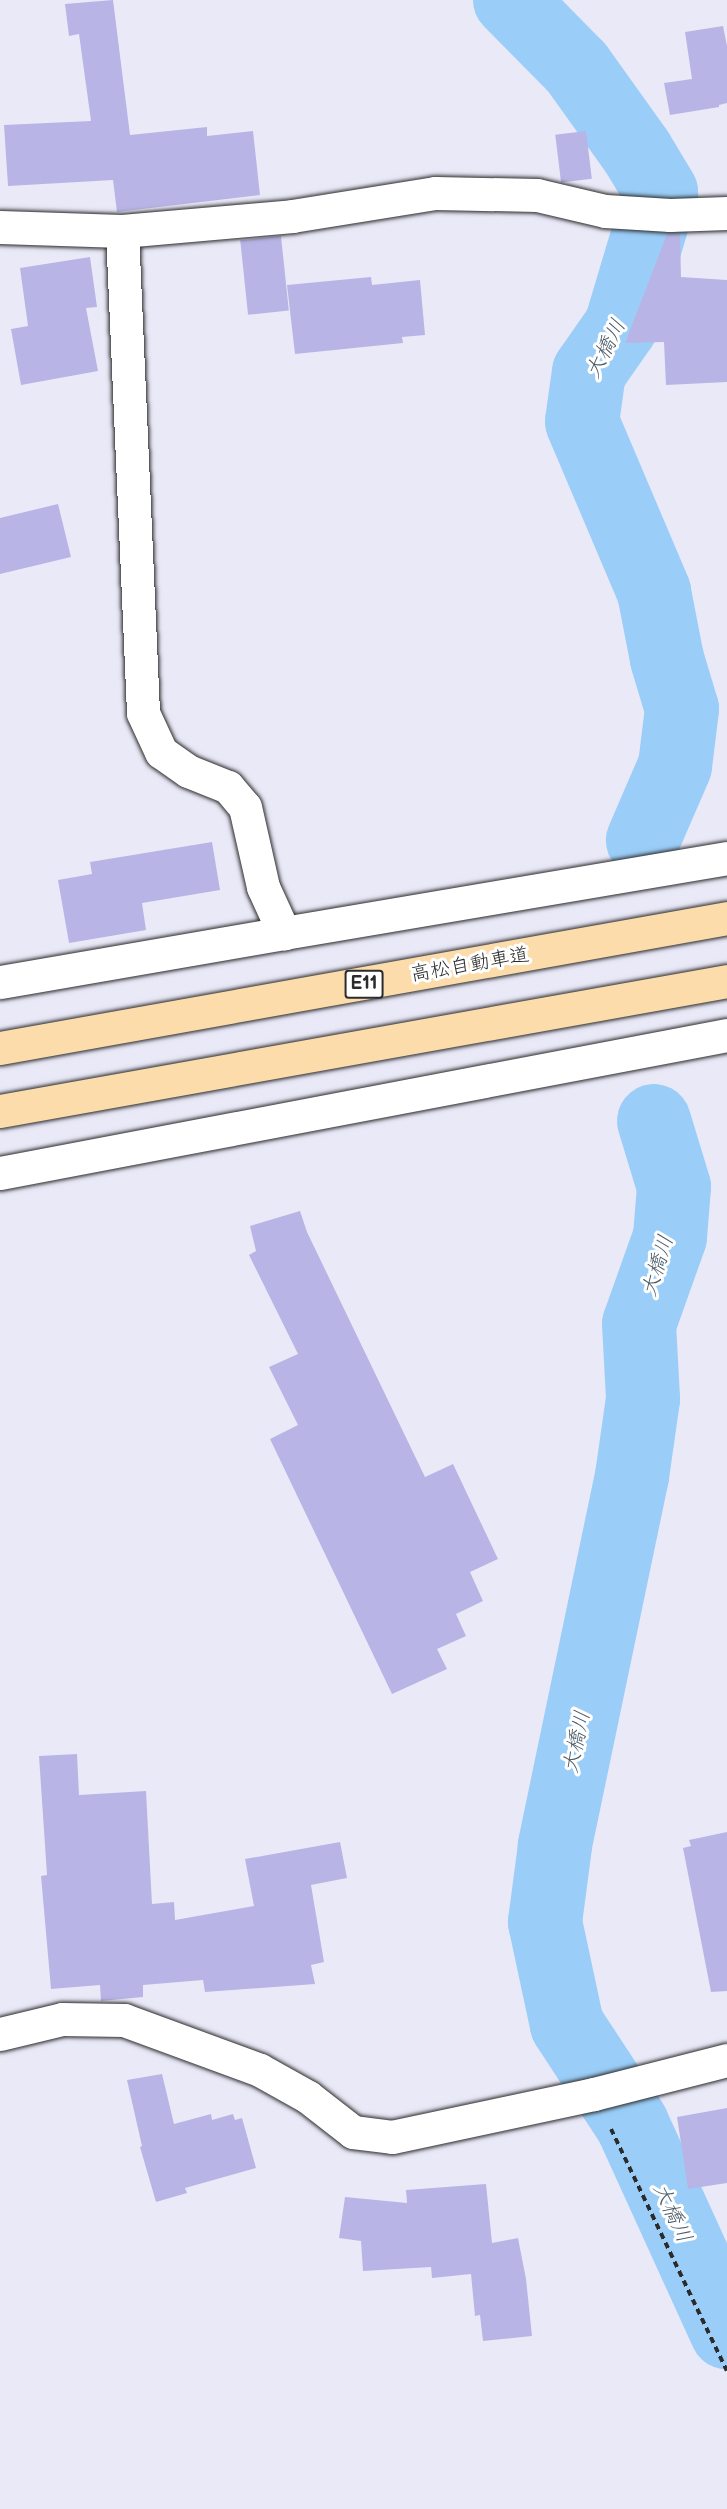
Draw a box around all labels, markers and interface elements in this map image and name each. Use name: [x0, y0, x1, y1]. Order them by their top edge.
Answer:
water label: 大橋川: [580, 315, 632, 383]
street label: 高松自動車道: [409, 943, 531, 987]
road number: E11: [344, 969, 384, 999]
water label: 大橋川: [637, 1232, 679, 1300]
water label: 大橋川: [558, 1709, 596, 1775]
water label: 大橋川: [647, 2179, 697, 2247]

